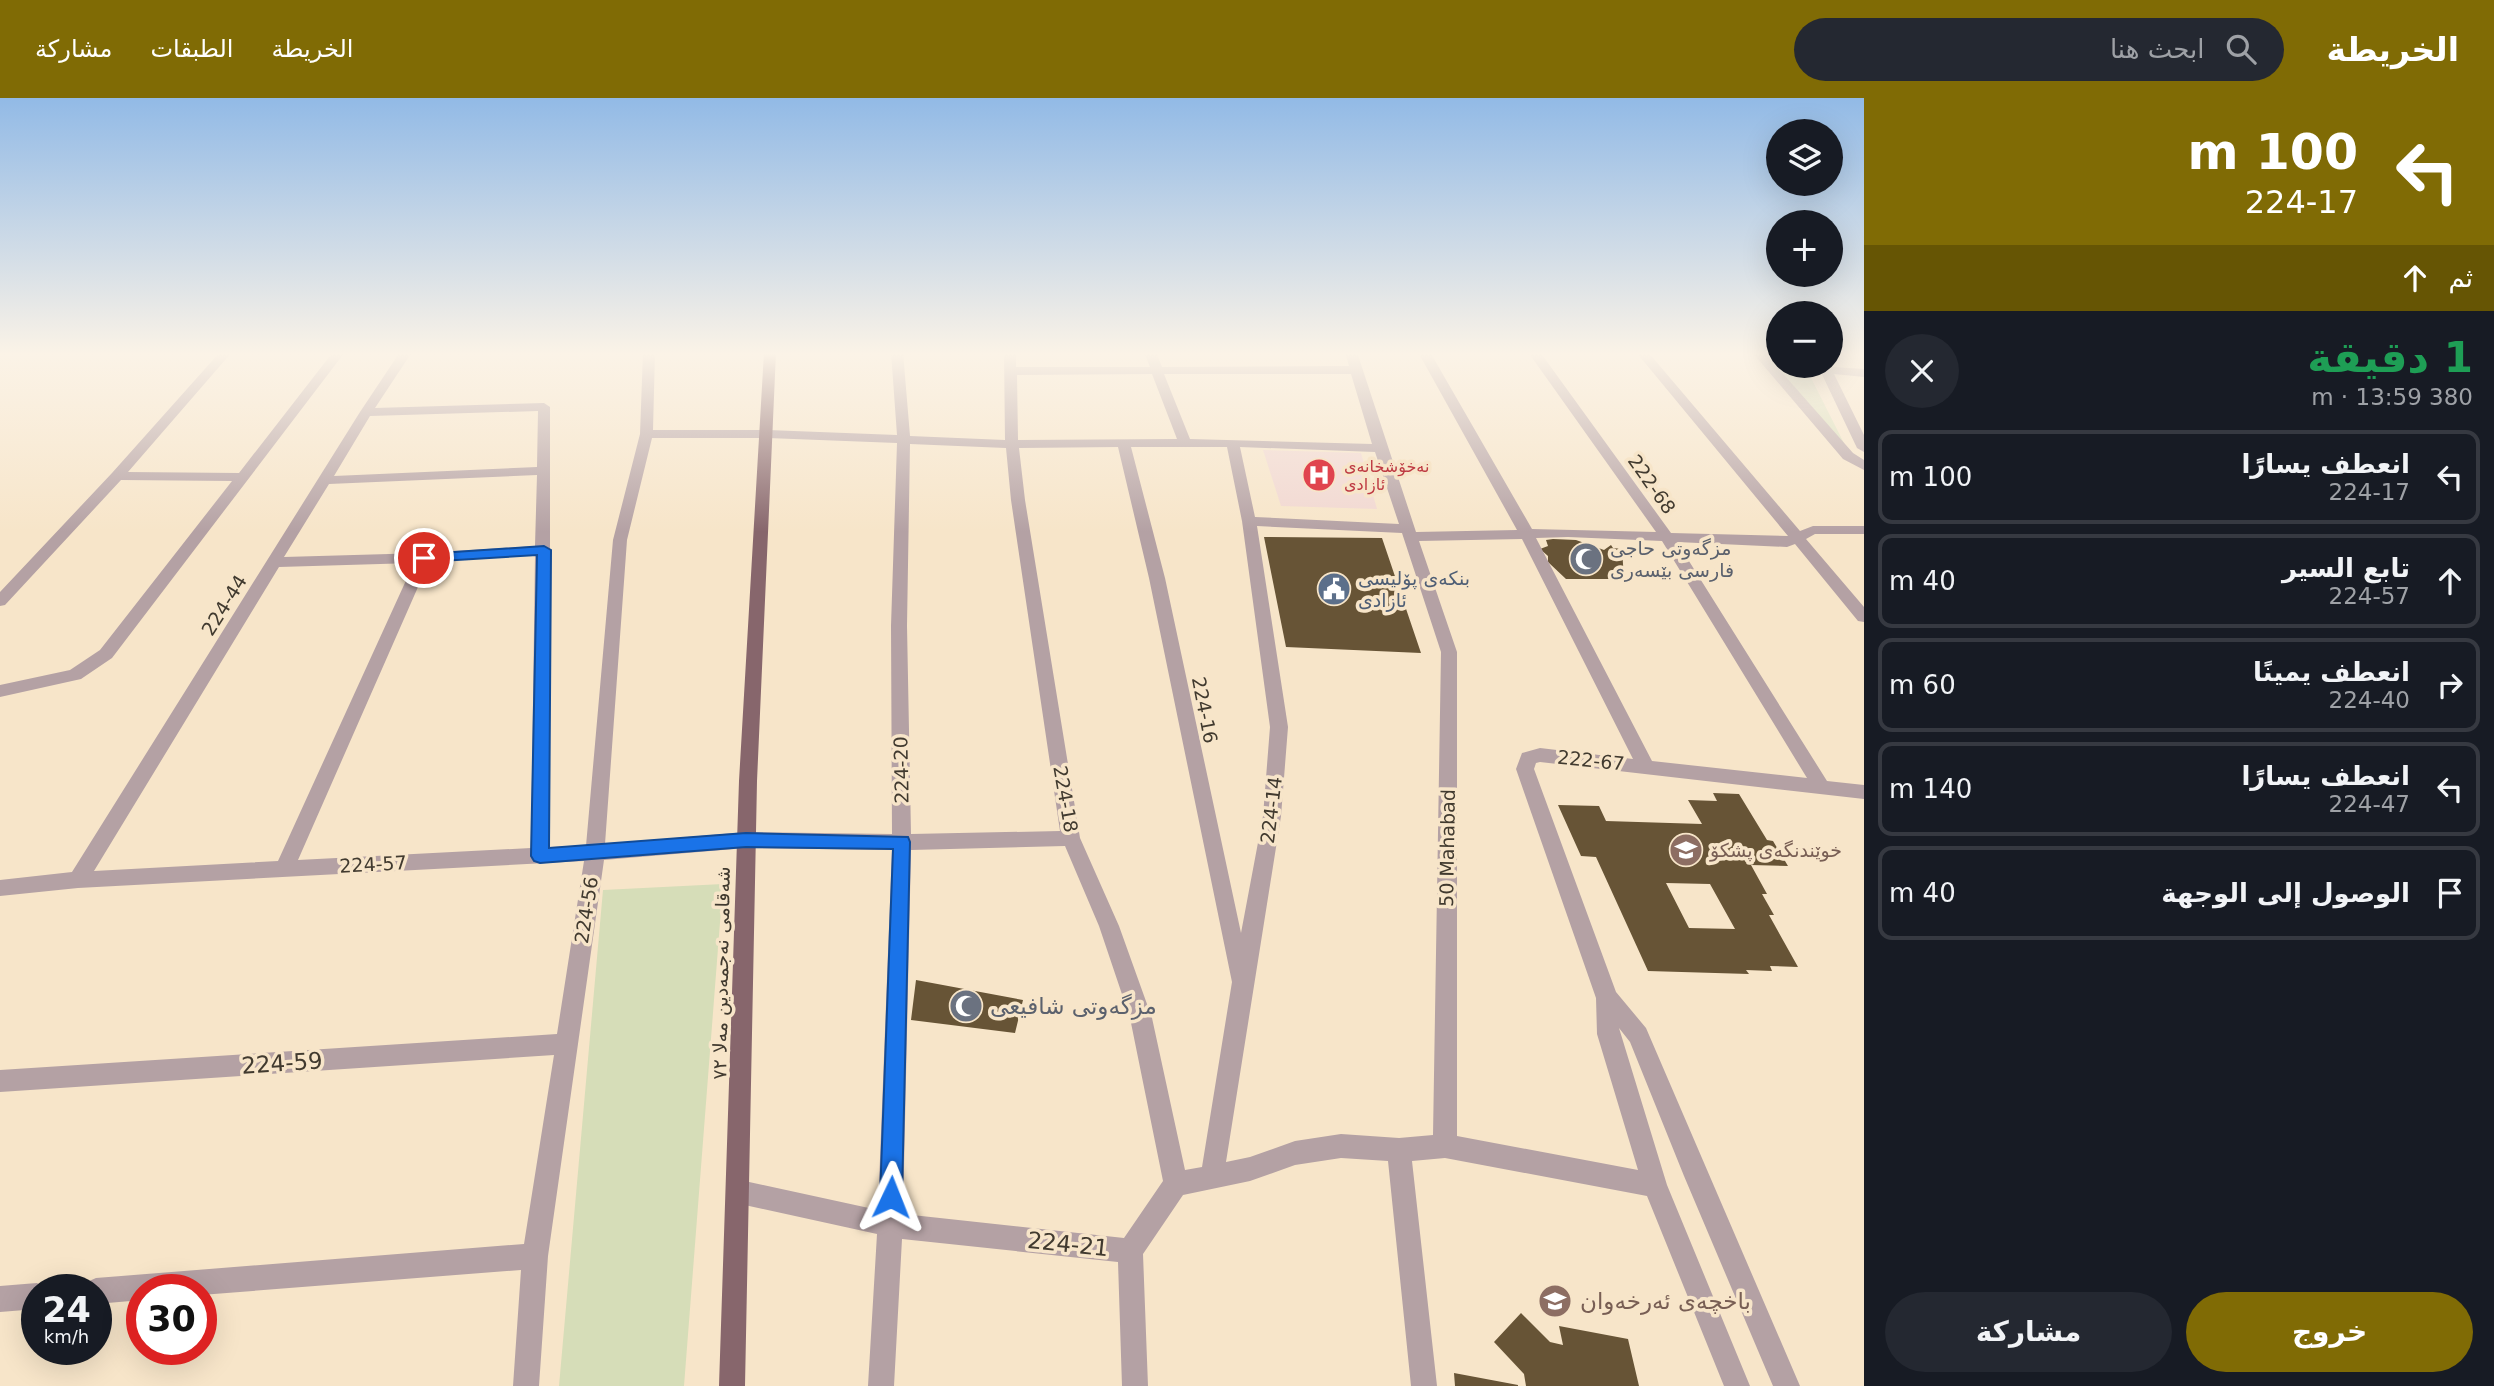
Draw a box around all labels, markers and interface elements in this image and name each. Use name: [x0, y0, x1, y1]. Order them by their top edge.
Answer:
search box: [1794, 18, 2284, 81]
icon: search: [2222, 30, 2260, 68]
text: الخريطة: [2326, 30, 2459, 69]
text: ابحث هنا: [2110, 34, 2204, 64]
text: مشاركة: [35, 35, 112, 63]
text: الطبقات: [150, 35, 233, 63]
text: الخريطة: [271, 35, 353, 63]
map controls: [1766, 119, 1843, 378]
button: layers: [1766, 119, 1843, 196]
text: 100 m: [2188, 124, 2358, 181]
icon: left: [2382, 126, 2473, 217]
text: 224-17: [2245, 183, 2358, 221]
button: +: [1766, 210, 1843, 287]
icon: ahead: [2396, 259, 2434, 297]
text: ثم: [2448, 263, 2473, 293]
button: −: [1766, 301, 1843, 378]
text: 1 دقيقة: [2307, 333, 2473, 382]
button: close: [1885, 334, 1959, 408]
text: 380 m · 13:59: [2311, 384, 2473, 410]
text: انعطف يسارًا: [2241, 449, 2410, 479]
street label: 222-68: [1624, 450, 1680, 518]
hospital icon: نەخۆشخانەی ئازادی: [1300, 456, 1338, 494]
place label: نەخۆشخانەی ئازادی: [1344, 457, 1429, 495]
icon: left: [2431, 458, 2469, 496]
text: 100 m: [1889, 462, 1972, 492]
text: 224-17: [2329, 479, 2410, 505]
pin: [394, 528, 454, 588]
place label: مزگەوتی حاجی فارسی بێسەری: [1610, 537, 1734, 582]
icon: arrive: [405, 539, 443, 577]
mosque icon: مزگەوتی حاجی فارسی بێسەری: [1567, 540, 1605, 578]
text: تابع السير: [2282, 553, 2410, 583]
icon: ahead: [2431, 562, 2469, 600]
text: 40 m: [1889, 566, 1956, 596]
place label: بنکەی پۆلیسی ئازادی: [1358, 567, 1470, 612]
public building icon: بنکەی پۆلیسی ئازادی: [1315, 570, 1353, 608]
street label: 224-44: [197, 571, 251, 639]
text: 224-57: [2329, 583, 2410, 609]
text: انعطف يمينًا: [2253, 657, 2410, 687]
icon: right: [2431, 666, 2469, 704]
text: 60 m: [1889, 670, 1956, 700]
street label: 224-16: [1188, 675, 1222, 745]
text: 224-40: [2329, 687, 2410, 713]
street label: 224-20: [889, 736, 913, 804]
street label: 222-67: [1556, 746, 1626, 774]
text: انعطف يسارًا: [2241, 761, 2410, 791]
street label: 224-18: [1049, 764, 1083, 834]
icon: left: [2431, 770, 2469, 808]
text: 140 m: [1889, 774, 1972, 804]
street label: 224-14: [1256, 775, 1286, 845]
street label: 50 Mahabad: [1435, 789, 1459, 907]
text: 224-47: [2329, 791, 2410, 817]
school or university icon: خوێندنگەی پشکۆ: [1667, 831, 1705, 869]
place label: خوێندنگەی پشکۆ: [1709, 839, 1842, 862]
street label: 224-57: [339, 851, 407, 877]
street label: شەقامی نەجمەدین مەلا ٧٢: [708, 866, 735, 1080]
icon: arrive: [2431, 874, 2469, 912]
street label: 224-56: [570, 875, 602, 945]
text: 40 m: [1889, 878, 1956, 908]
text: الوصول إلى الوجهة: [2161, 878, 2410, 908]
mosque icon: مزگەوتی شافیعی: [947, 987, 985, 1025]
place label: مزگەوتی شافیعی: [990, 993, 1157, 1020]
street label: 224-59: [240, 1047, 324, 1079]
position arrow: [854, 1160, 928, 1234]
street label: 224-21: [1026, 1227, 1110, 1261]
speed limit sign: 30: [126, 1274, 217, 1365]
school or university icon: باخچەی ئەرخەوان: [1536, 1282, 1574, 1320]
place label: باخچەی ئەرخەوان: [1580, 1288, 1751, 1315]
text: 24: [42, 1290, 91, 1330]
button: مشاركة: [1885, 1292, 2172, 1372]
button: خروج: [2186, 1292, 2473, 1372]
text: km/h: [44, 1326, 89, 1347]

